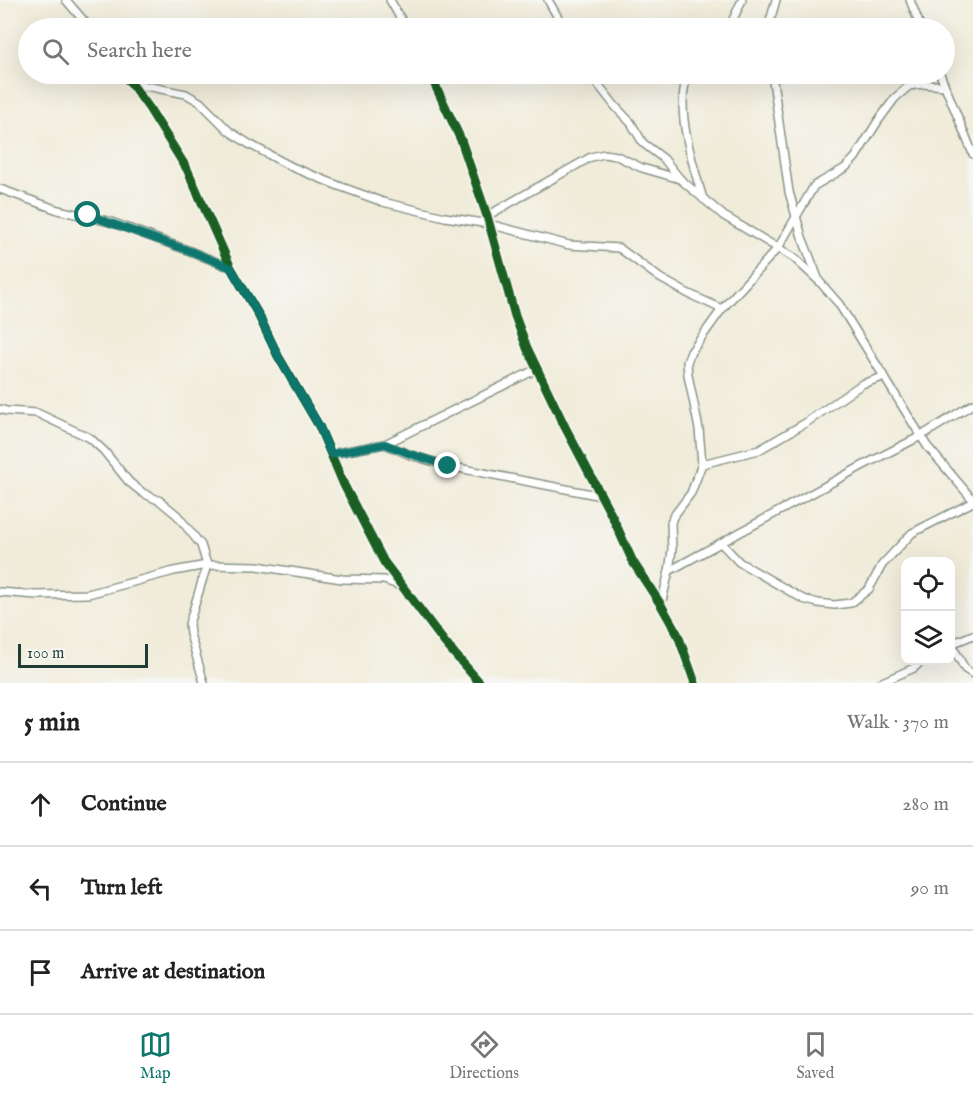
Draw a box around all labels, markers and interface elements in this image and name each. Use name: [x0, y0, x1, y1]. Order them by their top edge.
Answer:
search box: [18, 18, 955, 84]
icon: search: [39, 35, 72, 68]
text: Search here: [87, 37, 192, 65]
route start: [74, 201, 100, 227]
route end: [434, 452, 460, 478]
map controls: [901, 557, 955, 665]
button: locate: [901, 557, 955, 611]
button: layers: [901, 611, 955, 665]
scale bar: [18, 641, 148, 668]
text: 100 m: [27, 644, 64, 664]
text: 5 min: [24, 706, 80, 739]
text: Walk · 370 m: [847, 710, 949, 735]
icon: ahead: [24, 788, 57, 821]
text: Continue: [81, 790, 167, 818]
text: 280 m: [902, 792, 949, 817]
icon: left: [24, 872, 57, 905]
text: Turn left: [81, 874, 163, 902]
text: 90 m: [911, 876, 949, 901]
icon: arrive: [24, 956, 57, 989]
text: Arrive at destination: [81, 958, 265, 986]
tab: Map: [139, 1028, 172, 1084]
tab: Directions: [449, 1028, 519, 1084]
tab: Saved: [796, 1028, 834, 1084]

